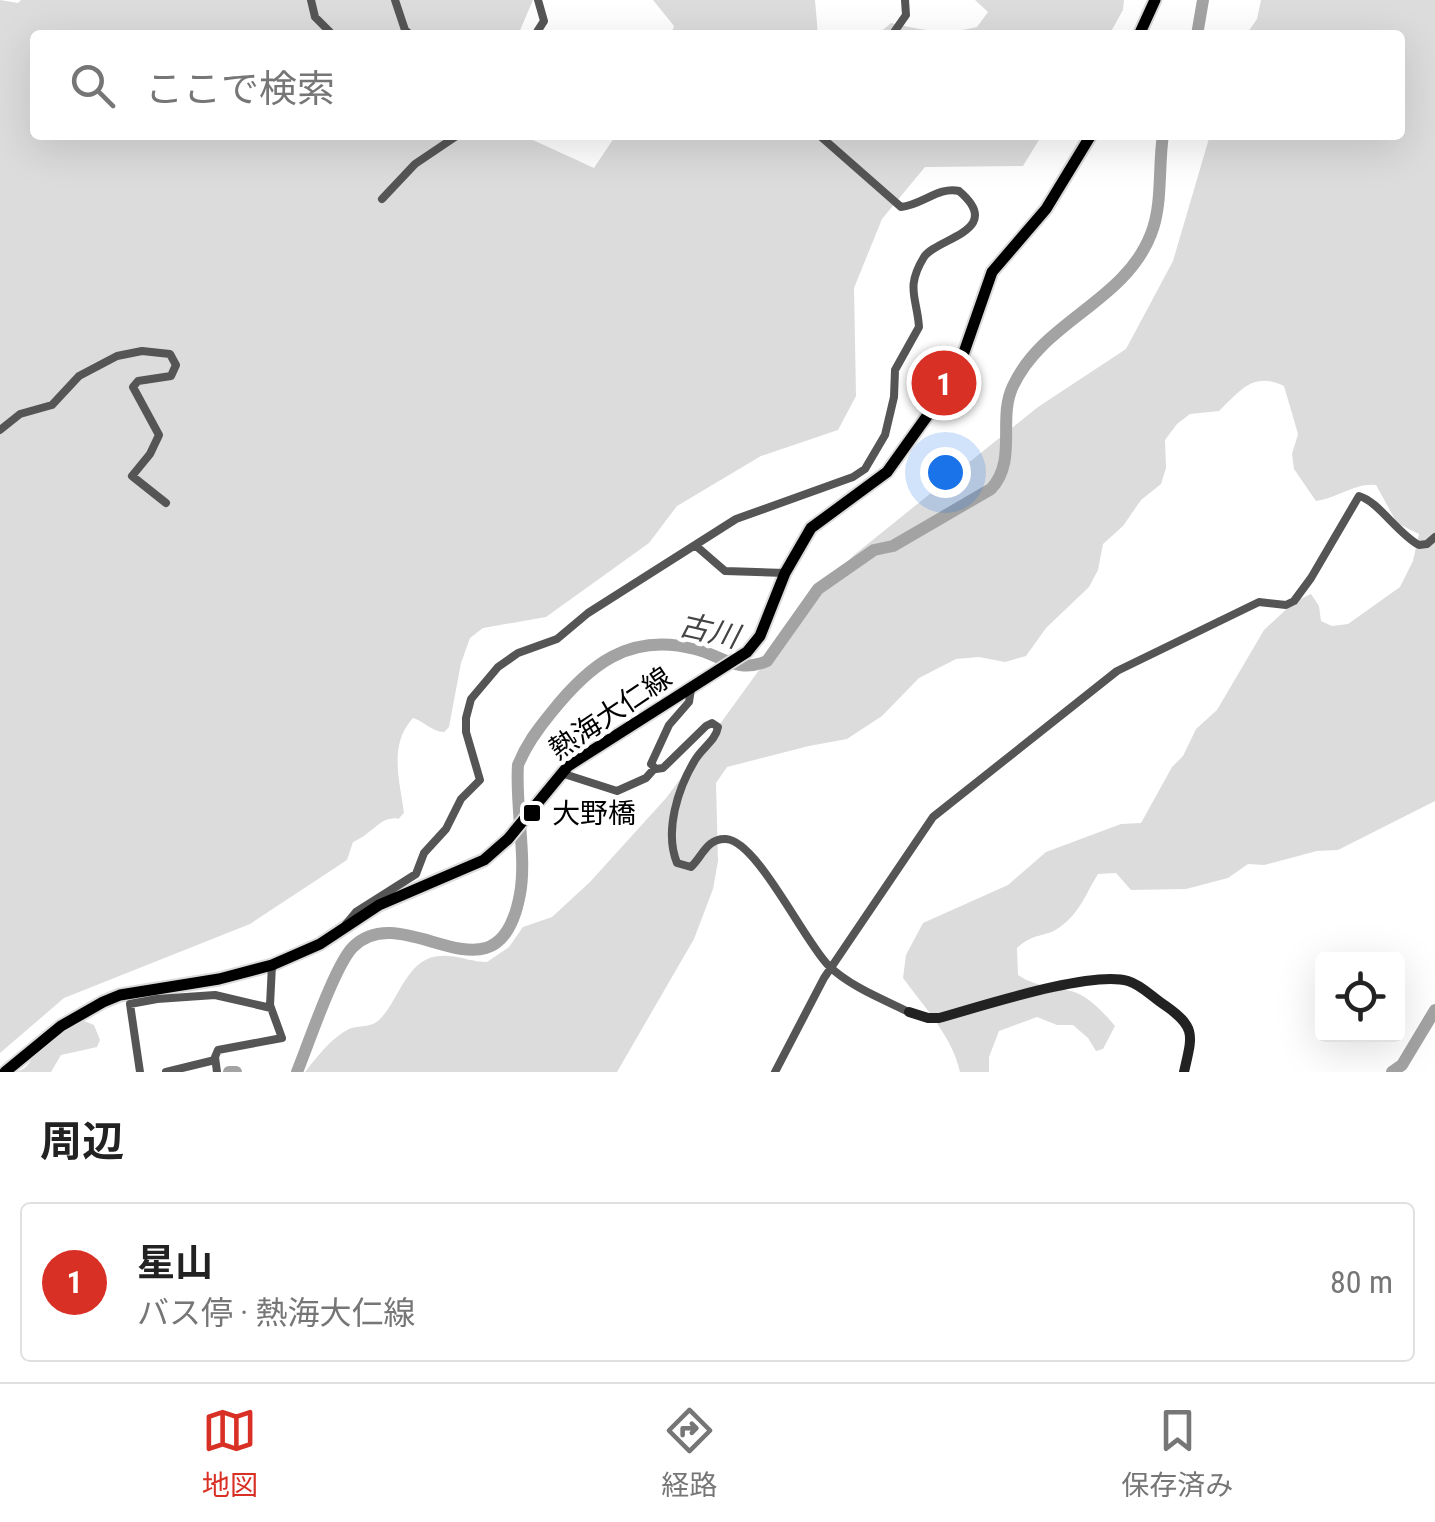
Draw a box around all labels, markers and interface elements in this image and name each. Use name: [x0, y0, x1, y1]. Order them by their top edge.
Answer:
search box: [30, 30, 1405, 140]
icon: search: [65, 58, 120, 113]
text: ここで検索: [145, 67, 335, 111]
pin: 1: [912, 346, 976, 420]
your location: [920, 447, 971, 498]
water label: 古川: [676, 607, 745, 655]
street label: 熱海大仁線: [543, 661, 678, 766]
place label: 大野橋: [552, 797, 636, 830]
marker: 大野橋: [521, 802, 543, 824]
map controls: [1315, 952, 1405, 1042]
button: locate: [1315, 952, 1405, 1042]
text: 周辺: [40, 1117, 124, 1166]
text: 星山: [137, 1241, 213, 1285]
text: 1: [66, 1263, 83, 1301]
text: 80 m: [1330, 1263, 1393, 1301]
text: バス停 · 熱海大仁線: [137, 1294, 416, 1332]
tab: 地図: [202, 1403, 258, 1503]
tab: 経路: [661, 1403, 717, 1503]
tab: 保存済み: [1121, 1403, 1233, 1503]

